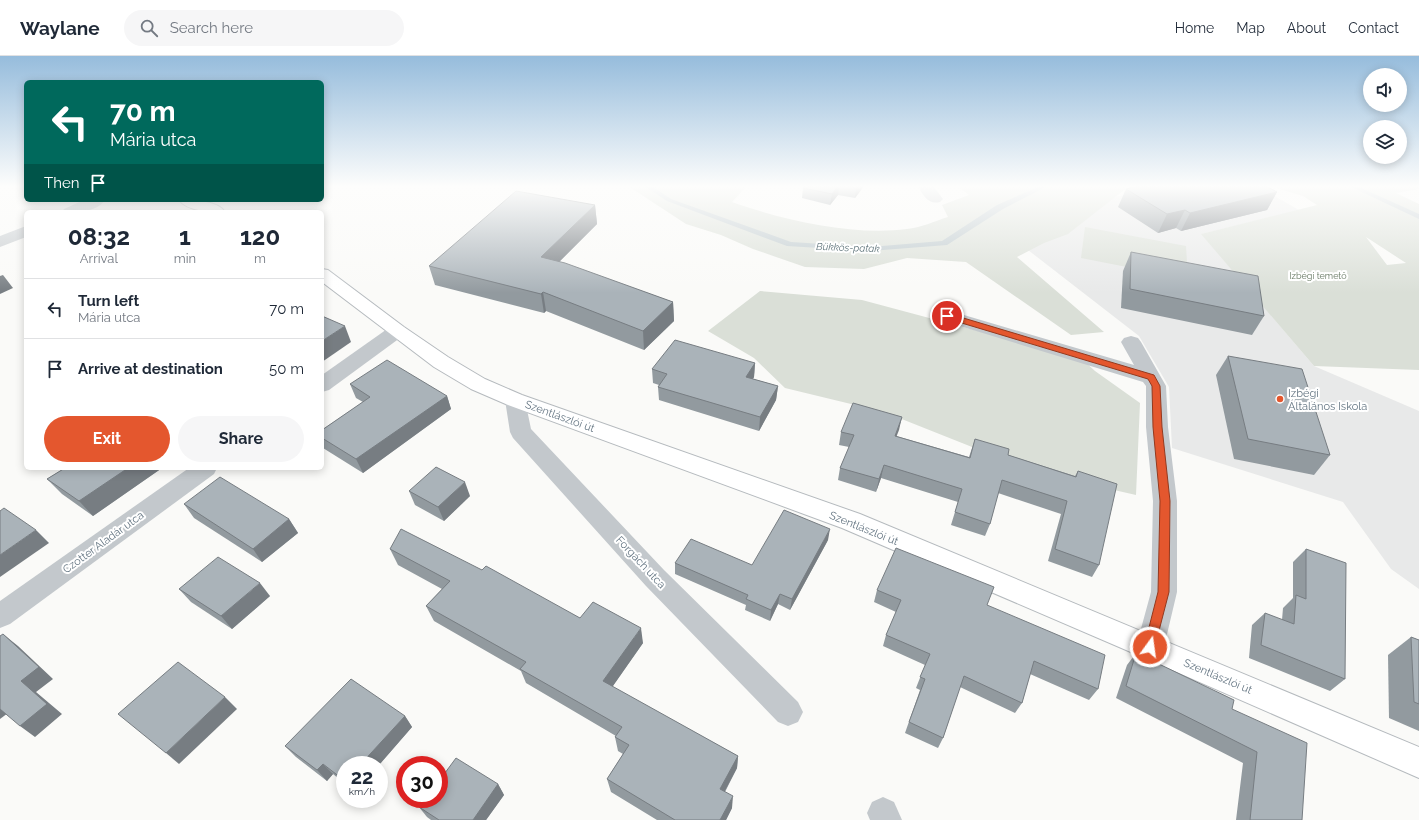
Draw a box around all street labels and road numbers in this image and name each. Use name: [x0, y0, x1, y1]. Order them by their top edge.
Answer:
street label: Szentlászlói út: [523, 398, 597, 435]
street label: Czotter Aladár utca: [60, 509, 146, 576]
street label: Szentlászlói út: [827, 509, 900, 548]
street label: Forgách utca: [613, 534, 668, 591]
street label: Szentlászlói út: [1182, 656, 1254, 697]

